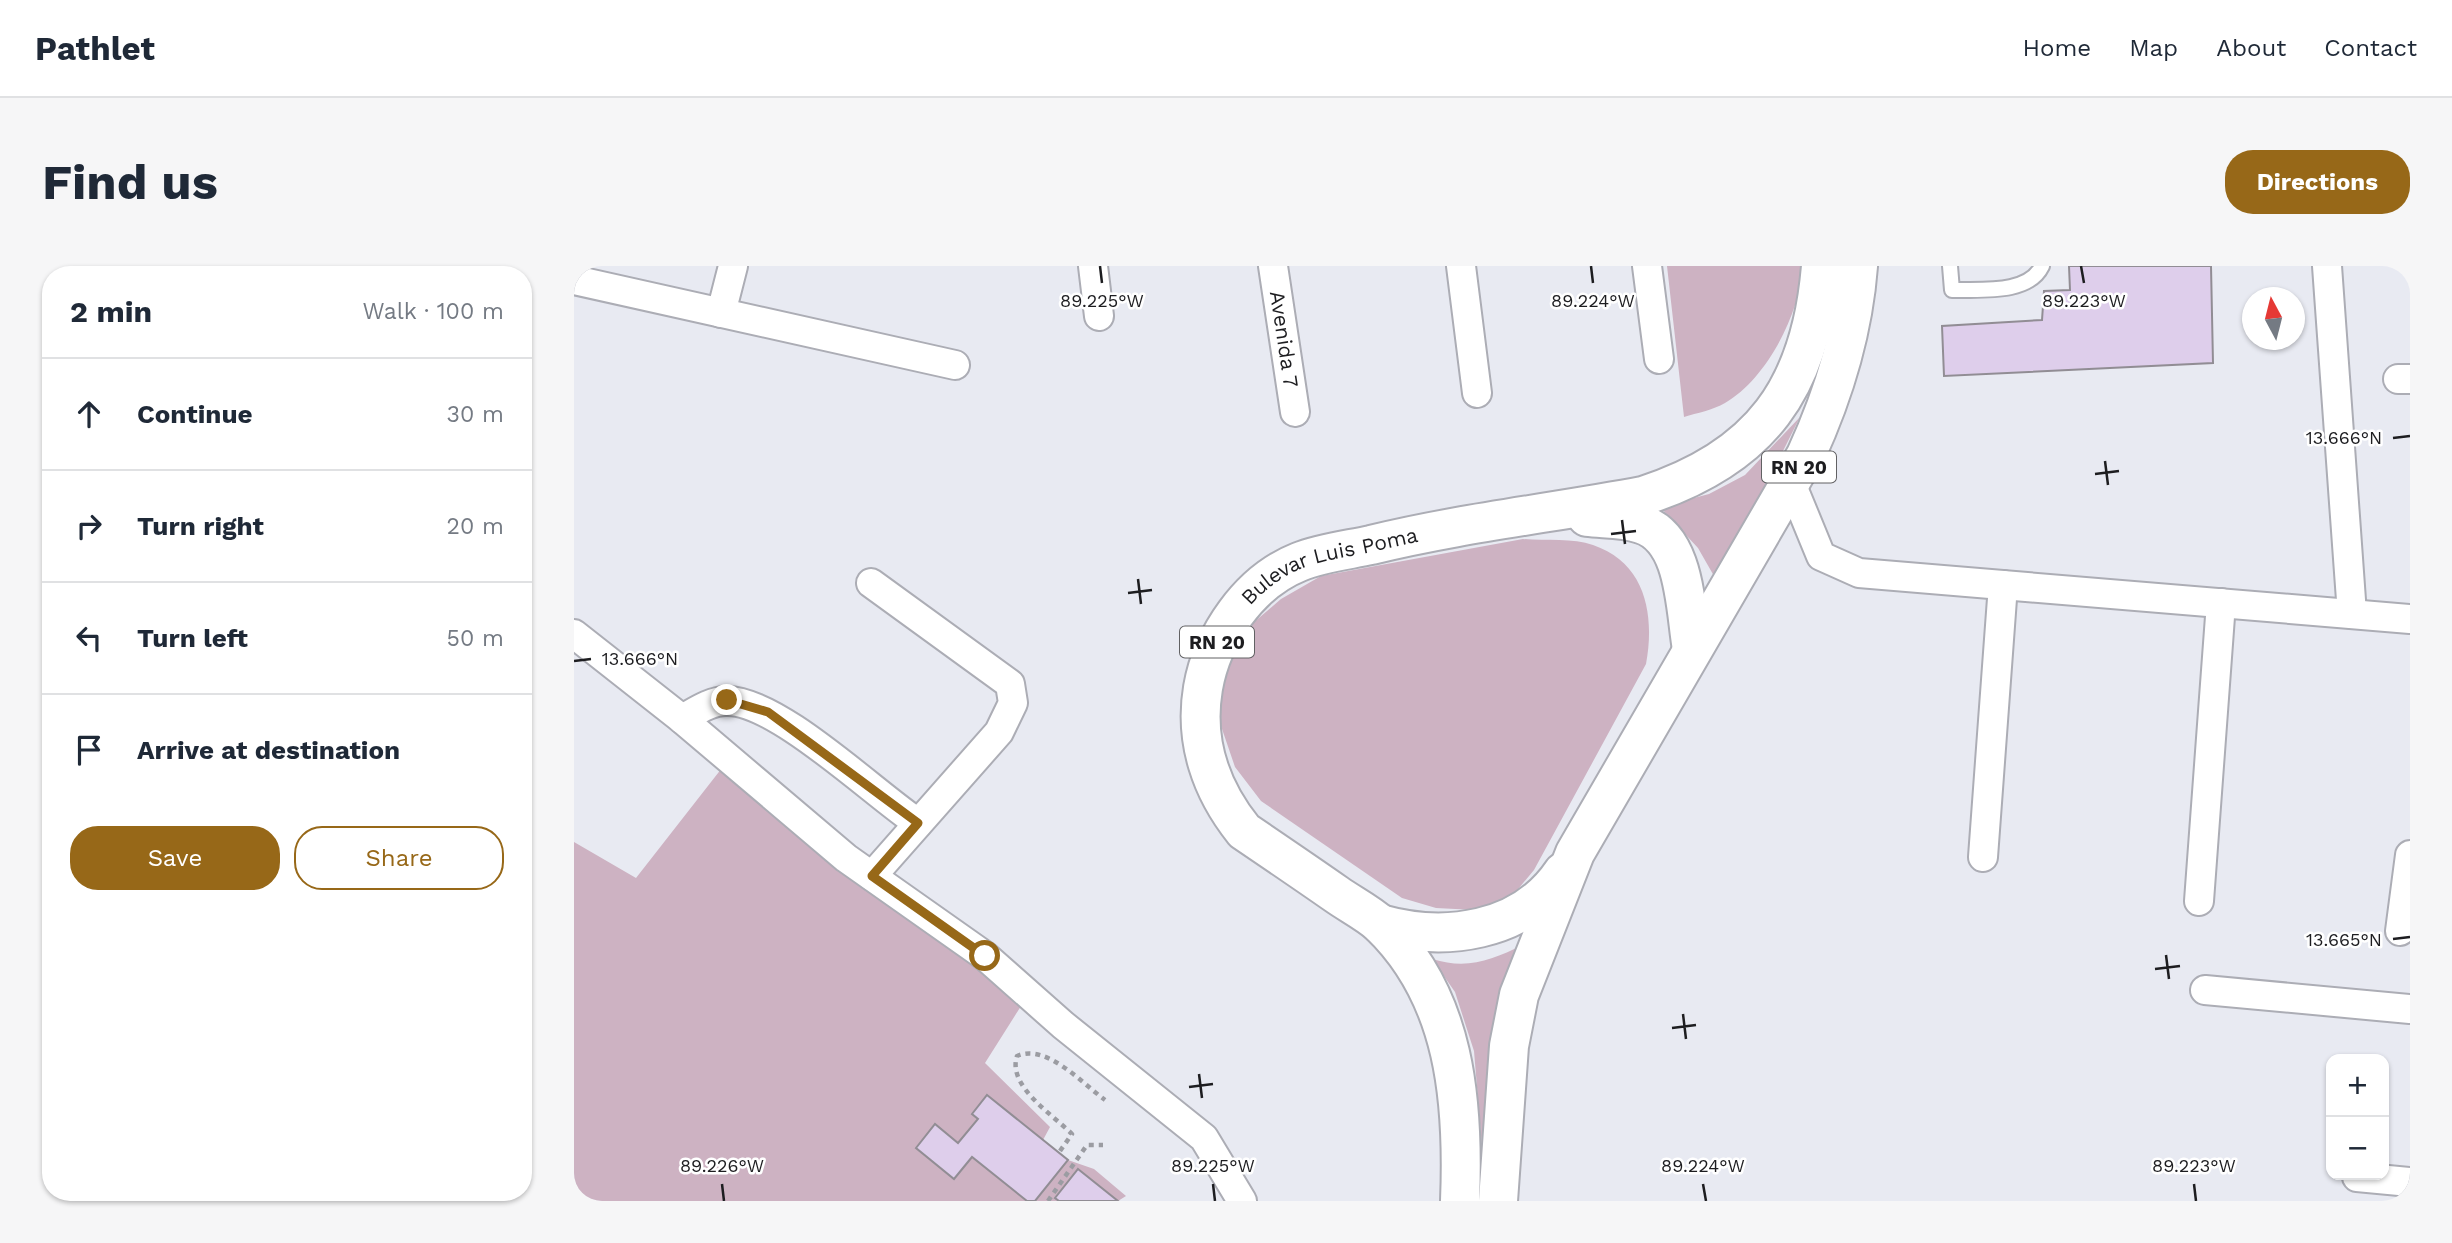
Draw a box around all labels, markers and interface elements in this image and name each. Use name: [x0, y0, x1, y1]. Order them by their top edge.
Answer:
text: Pathlet: [35, 29, 155, 68]
text: Home: [2023, 34, 2091, 62]
text: Map: [2129, 34, 2178, 62]
text: About: [2216, 34, 2286, 62]
text: Contact: [2324, 34, 2417, 62]
button: Directions: [2225, 150, 2410, 214]
text: Find us: [42, 153, 218, 211]
north arrow: [2242, 287, 2305, 350]
street label: Avenida 7: [1265, 289, 1304, 389]
text: 89.225°W: [1060, 290, 1144, 311]
text: 89.224°W: [1551, 290, 1635, 311]
text: 89.223°W: [2042, 290, 2126, 311]
text: 2 min: [70, 294, 152, 329]
text: Walk · 100 m: [362, 298, 504, 325]
icon: ahead: [70, 395, 108, 433]
text: Continue: [137, 399, 253, 429]
text: 30 m: [447, 401, 504, 428]
text: 13.666°N: [2306, 427, 2382, 448]
road number: RN 20: [1762, 452, 1836, 482]
icon: right: [70, 507, 108, 545]
text: Turn right: [137, 511, 264, 541]
text: 20 m: [447, 513, 504, 540]
street label: Bulevar Luis Poma: [1236, 522, 1420, 609]
icon: left: [70, 619, 108, 657]
text: Turn left: [137, 623, 248, 653]
text: 50 m: [447, 625, 504, 652]
road number: RN 20: [1180, 626, 1254, 658]
text: 13.666°N: [602, 648, 678, 669]
route end: [711, 684, 742, 715]
icon: arrive: [70, 731, 108, 769]
text: Arrive at destination: [137, 735, 400, 765]
button: Save: [70, 826, 280, 890]
button: Share: [294, 826, 504, 890]
text: 13.665°N: [2306, 929, 2382, 950]
route start: [969, 940, 1000, 971]
map controls: [2326, 1054, 2389, 1180]
button: +: [2326, 1054, 2389, 1117]
button: −: [2326, 1117, 2389, 1180]
text: 89.226°W: [680, 1155, 764, 1176]
text: 89.225°W: [1171, 1155, 1255, 1176]
text: 89.224°W: [1661, 1155, 1745, 1176]
text: 89.223°W: [2152, 1155, 2236, 1176]

